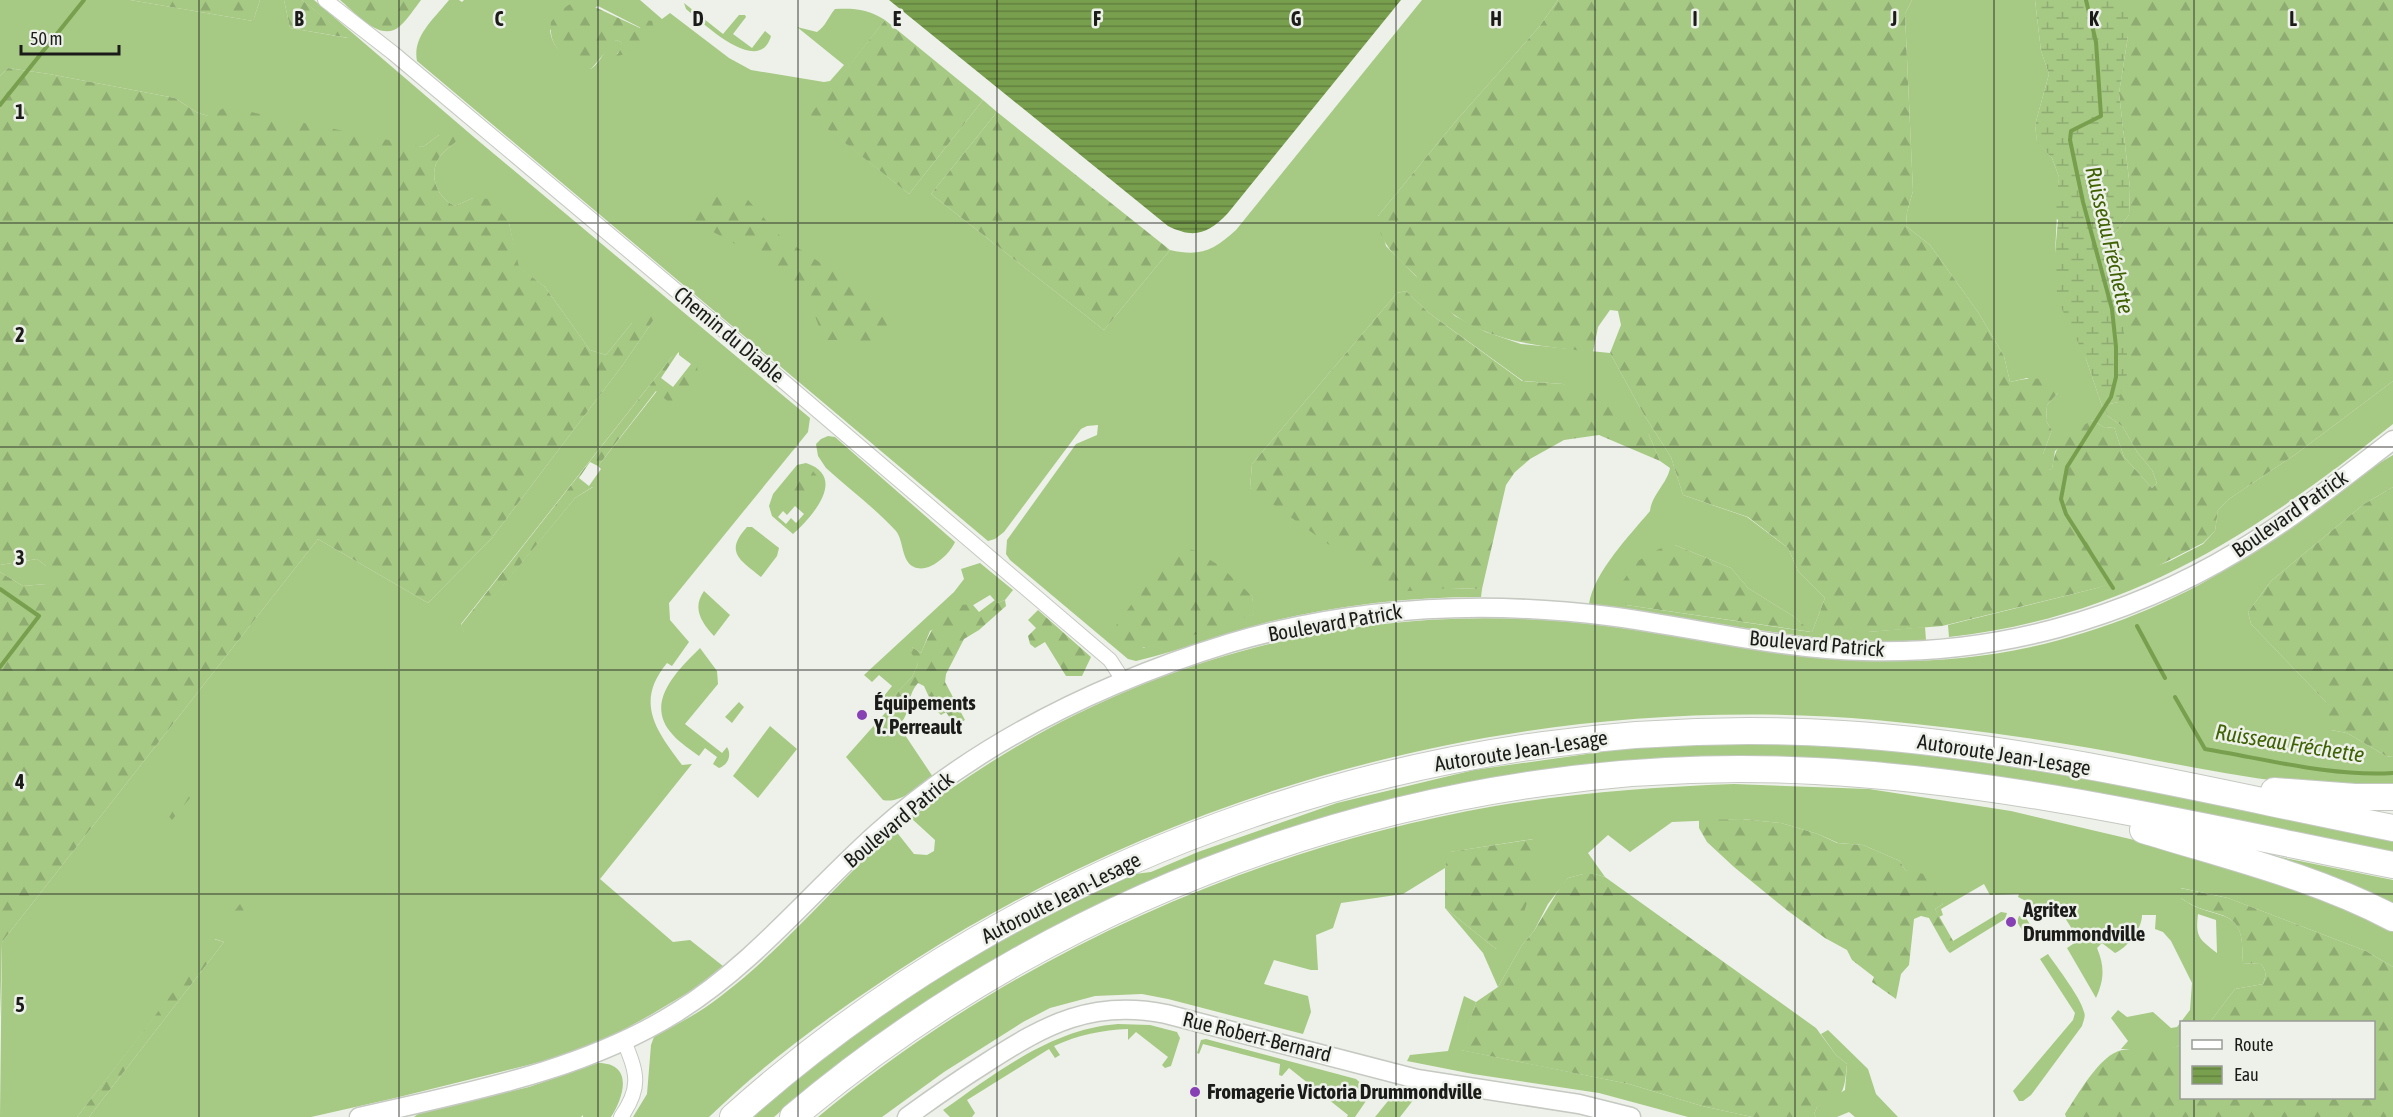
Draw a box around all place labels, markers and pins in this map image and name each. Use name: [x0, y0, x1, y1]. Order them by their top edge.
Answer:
place label: Équipements Y. Perreault: [873, 690, 976, 738]
marker: Équipements Y. Perreault: [855, 708, 869, 722]
place label: Agritex Drummondville: [2022, 897, 2145, 945]
marker: Agritex Drummondville: [2004, 915, 2018, 929]
place label: Fromagerie Victoria Drummondville: [1207, 1079, 1482, 1103]
marker: Fromagerie Victoria Drummondville: [1188, 1085, 1202, 1099]

